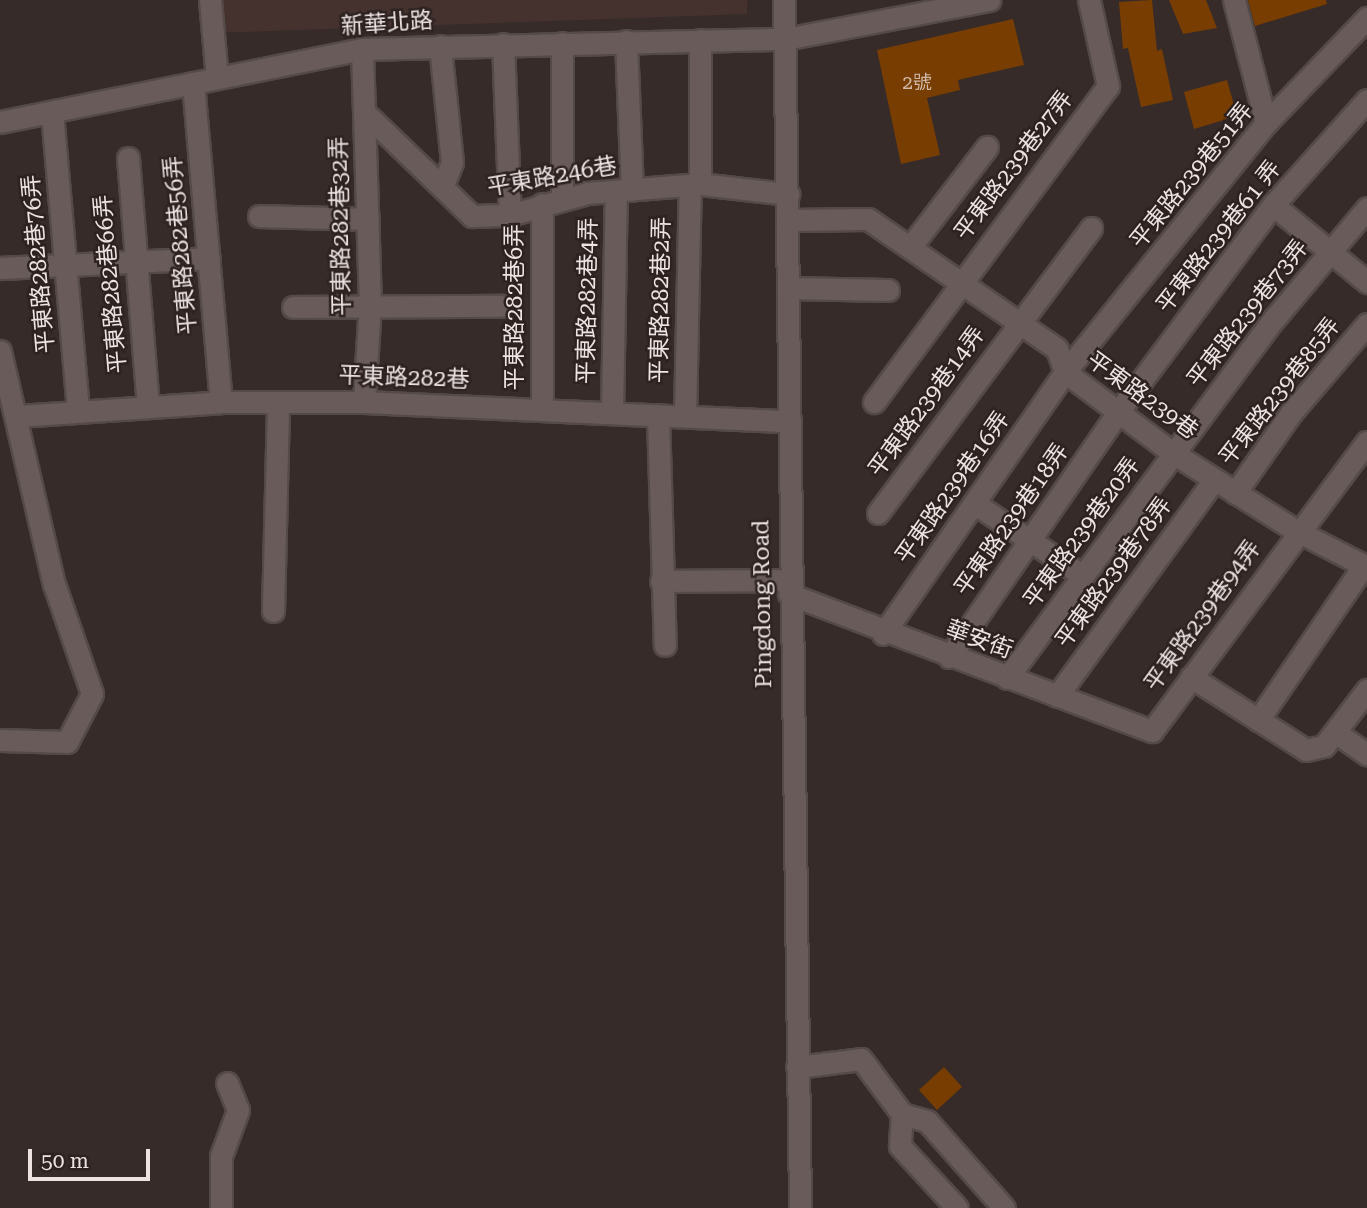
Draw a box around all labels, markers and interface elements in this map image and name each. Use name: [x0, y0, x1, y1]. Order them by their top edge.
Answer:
street label: 新華北路: [340, 7, 434, 41]
house number: 2號: [902, 72, 932, 94]
street label: 平東路239巷27弄: [949, 86, 1079, 246]
street label: 平東路239巷51弄: [1125, 98, 1259, 254]
street label: 平東路282巷32弄: [326, 136, 356, 316]
street label: 平東路246巷: [485, 152, 619, 202]
street label: 平東路282巷56弄: [159, 154, 203, 336]
street label: 平東路239巷61 弄: [1151, 156, 1287, 318]
street label: 平東路282巷76弄: [17, 173, 61, 355]
street label: 平東路282巷66弄: [89, 193, 133, 375]
street label: 平東路282巷2弄: [646, 217, 676, 383]
street label: 平東路282巷4弄: [573, 218, 603, 384]
street label: 平東路282巷6弄: [501, 224, 529, 390]
street label: 平東路239巷73弄: [1182, 235, 1314, 393]
street label: 平東路239巷85弄: [1214, 313, 1346, 471]
street label: 平東路239巷14弄: [863, 321, 991, 483]
street label: 平東路239巷: [1081, 346, 1203, 446]
street label: 平東路282巷: [338, 362, 470, 394]
street label: 平東路239巷16弄: [890, 407, 1016, 569]
street label: 平東路239巷18弄: [949, 439, 1075, 601]
street label: 平東路239巷20弄: [1018, 452, 1146, 614]
street label: 平東路239巷78弄: [1050, 492, 1178, 654]
street label: Pingdong Road: [748, 519, 778, 689]
street label: 平東路239巷94弄: [1139, 535, 1267, 697]
street label: 華安街: [942, 615, 1016, 665]
scale bar: [32, 1134, 154, 1178]
text: 50 m: [41, 1149, 89, 1173]

